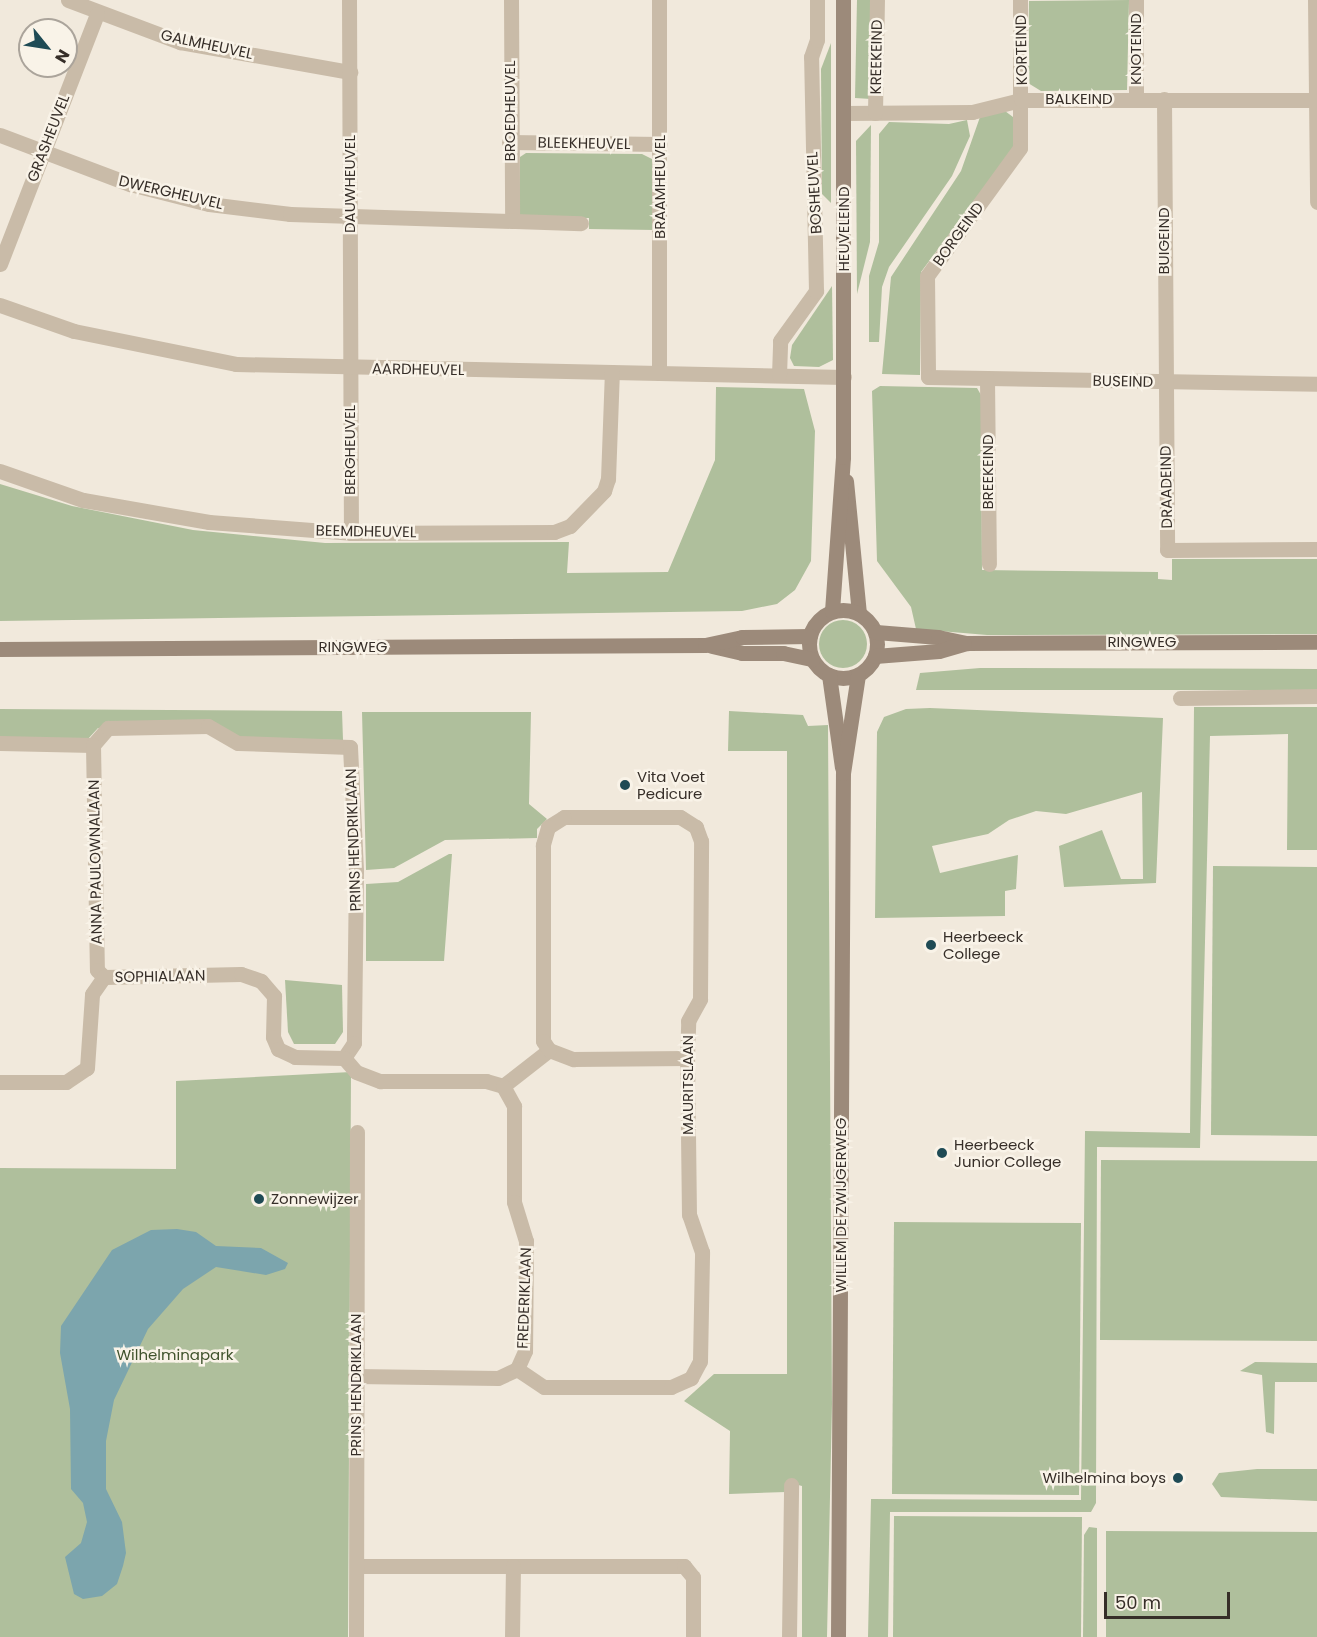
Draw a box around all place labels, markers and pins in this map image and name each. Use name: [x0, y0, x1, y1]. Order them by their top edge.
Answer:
place label: Vita Voet Pedicure: [637, 767, 705, 802]
marker: Vita Voet Pedicure: [618, 778, 632, 792]
place label: Heerbeeck College: [943, 927, 1023, 962]
marker: Heerbeeck College: [924, 938, 938, 952]
place label: Heerbeeck Junior College: [954, 1135, 1061, 1170]
marker: Heerbeeck Junior College: [935, 1146, 949, 1160]
place label: Zonnewijzer: [271, 1190, 359, 1208]
marker: Zonnewijzer: [252, 1192, 266, 1206]
place label: Wilhelmina boys: [1042, 1469, 1166, 1487]
marker: Wilhelmina boys: [1171, 1471, 1185, 1485]

